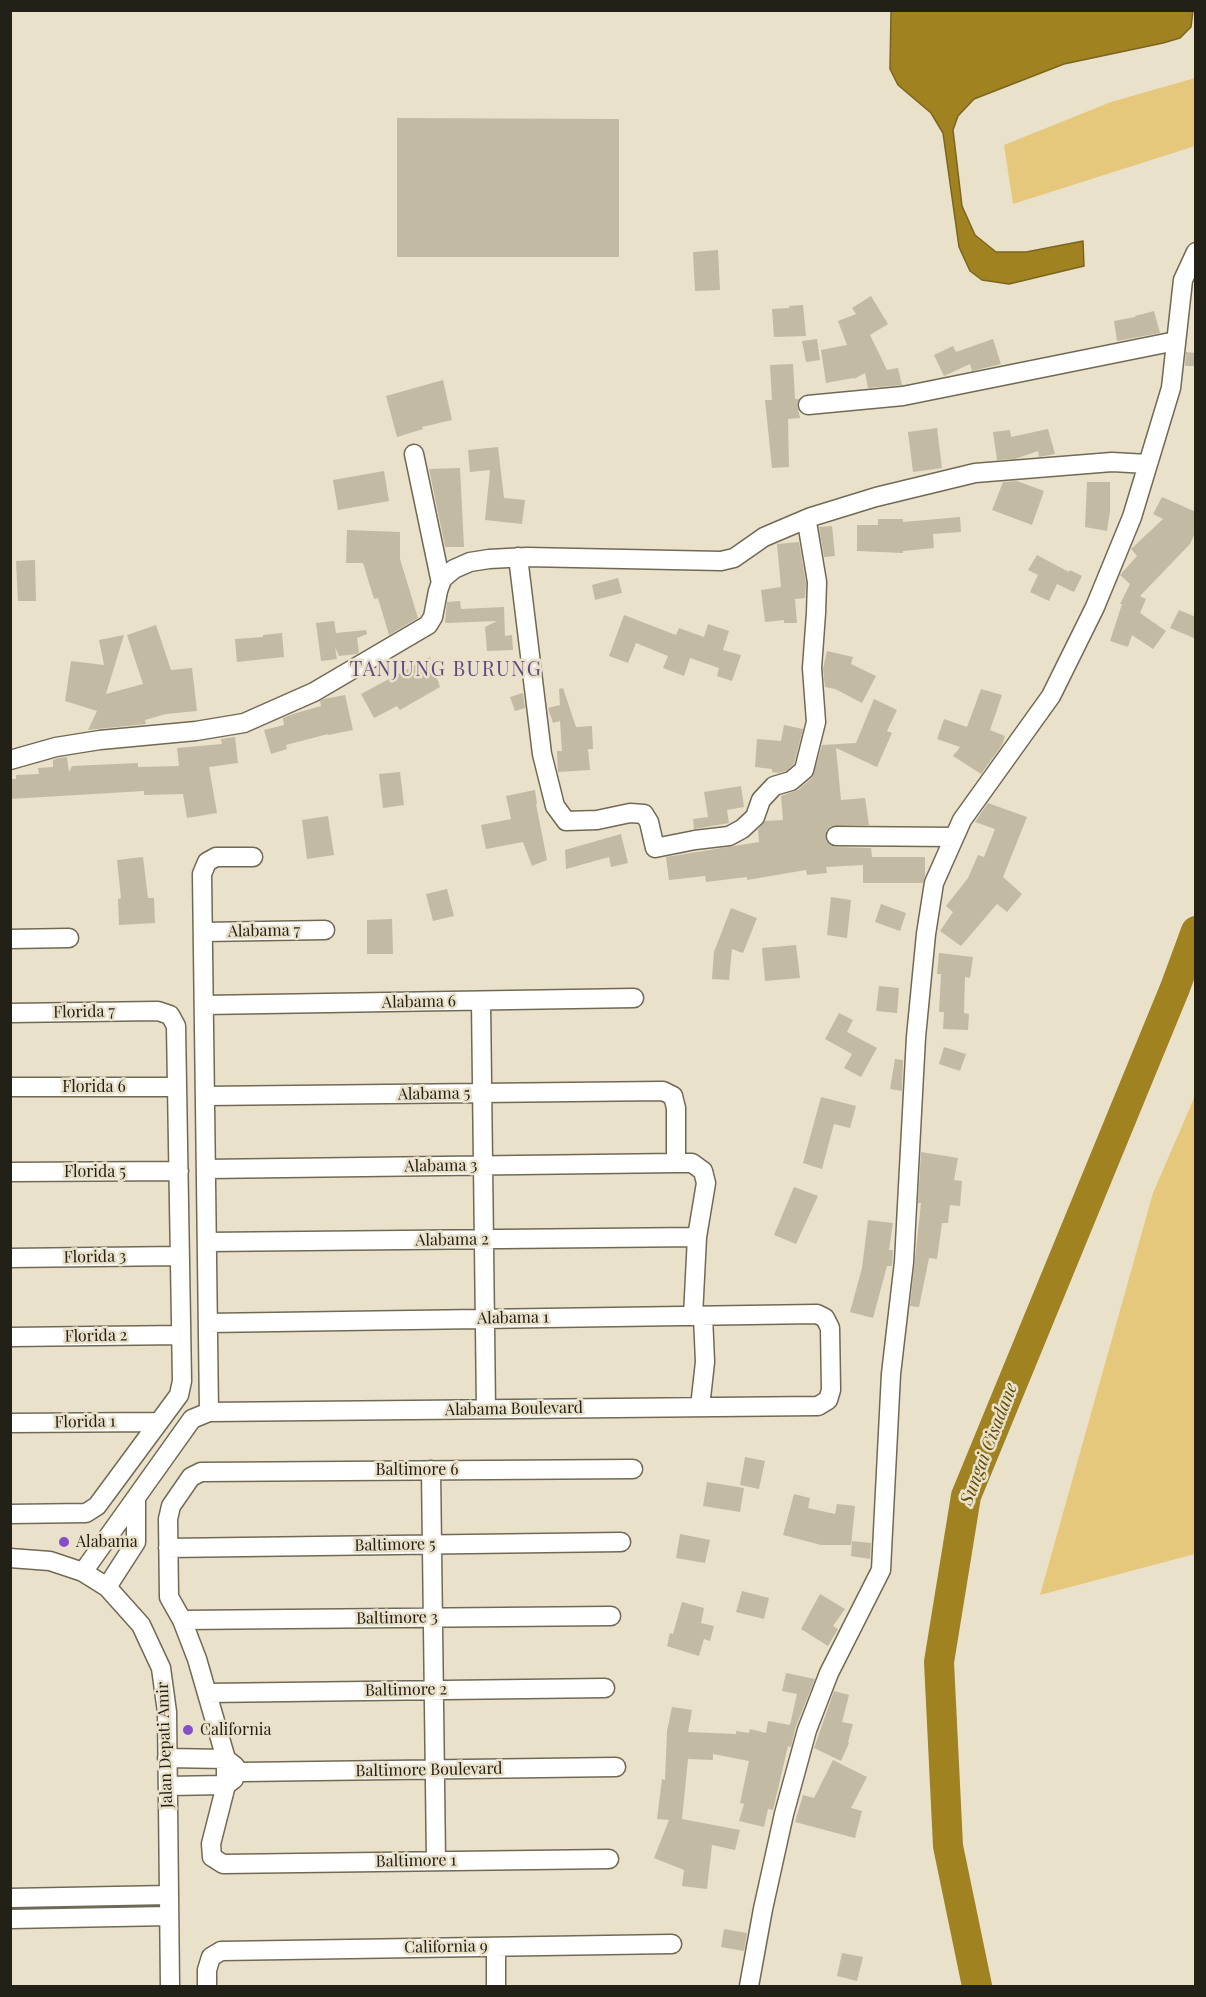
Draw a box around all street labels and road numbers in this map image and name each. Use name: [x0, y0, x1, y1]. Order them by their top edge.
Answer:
street label: Alabama 7: [228, 921, 300, 941]
street label: Alabama 6: [382, 992, 456, 1012]
street label: Florida 7: [53, 1002, 115, 1022]
street label: Florida 6: [62, 1077, 126, 1097]
street label: Alabama 5: [398, 1084, 470, 1104]
street label: Alabama 3: [404, 1156, 478, 1176]
street label: Florida 5: [64, 1162, 126, 1182]
street label: Alabama 2: [415, 1230, 489, 1250]
street label: Florida 3: [64, 1247, 126, 1267]
street label: Alabama 1: [477, 1308, 549, 1328]
street label: Florida 2: [64, 1326, 128, 1346]
street label: Alabama Boulevard: [445, 1398, 583, 1420]
street label: Florida 1: [54, 1412, 116, 1432]
street label: Baltimore 6: [376, 1460, 458, 1480]
street label: Baltimore 5: [354, 1535, 436, 1555]
street label: Baltimore 3: [356, 1608, 438, 1628]
street label: Baltimore 2: [365, 1680, 447, 1700]
street label: Jalan Depati Amir: [153, 1682, 177, 1808]
street label: Baltimore Boulevard: [355, 1759, 503, 1781]
street label: Baltimore 1: [376, 1851, 456, 1871]
street label: California 9: [404, 1937, 488, 1957]

